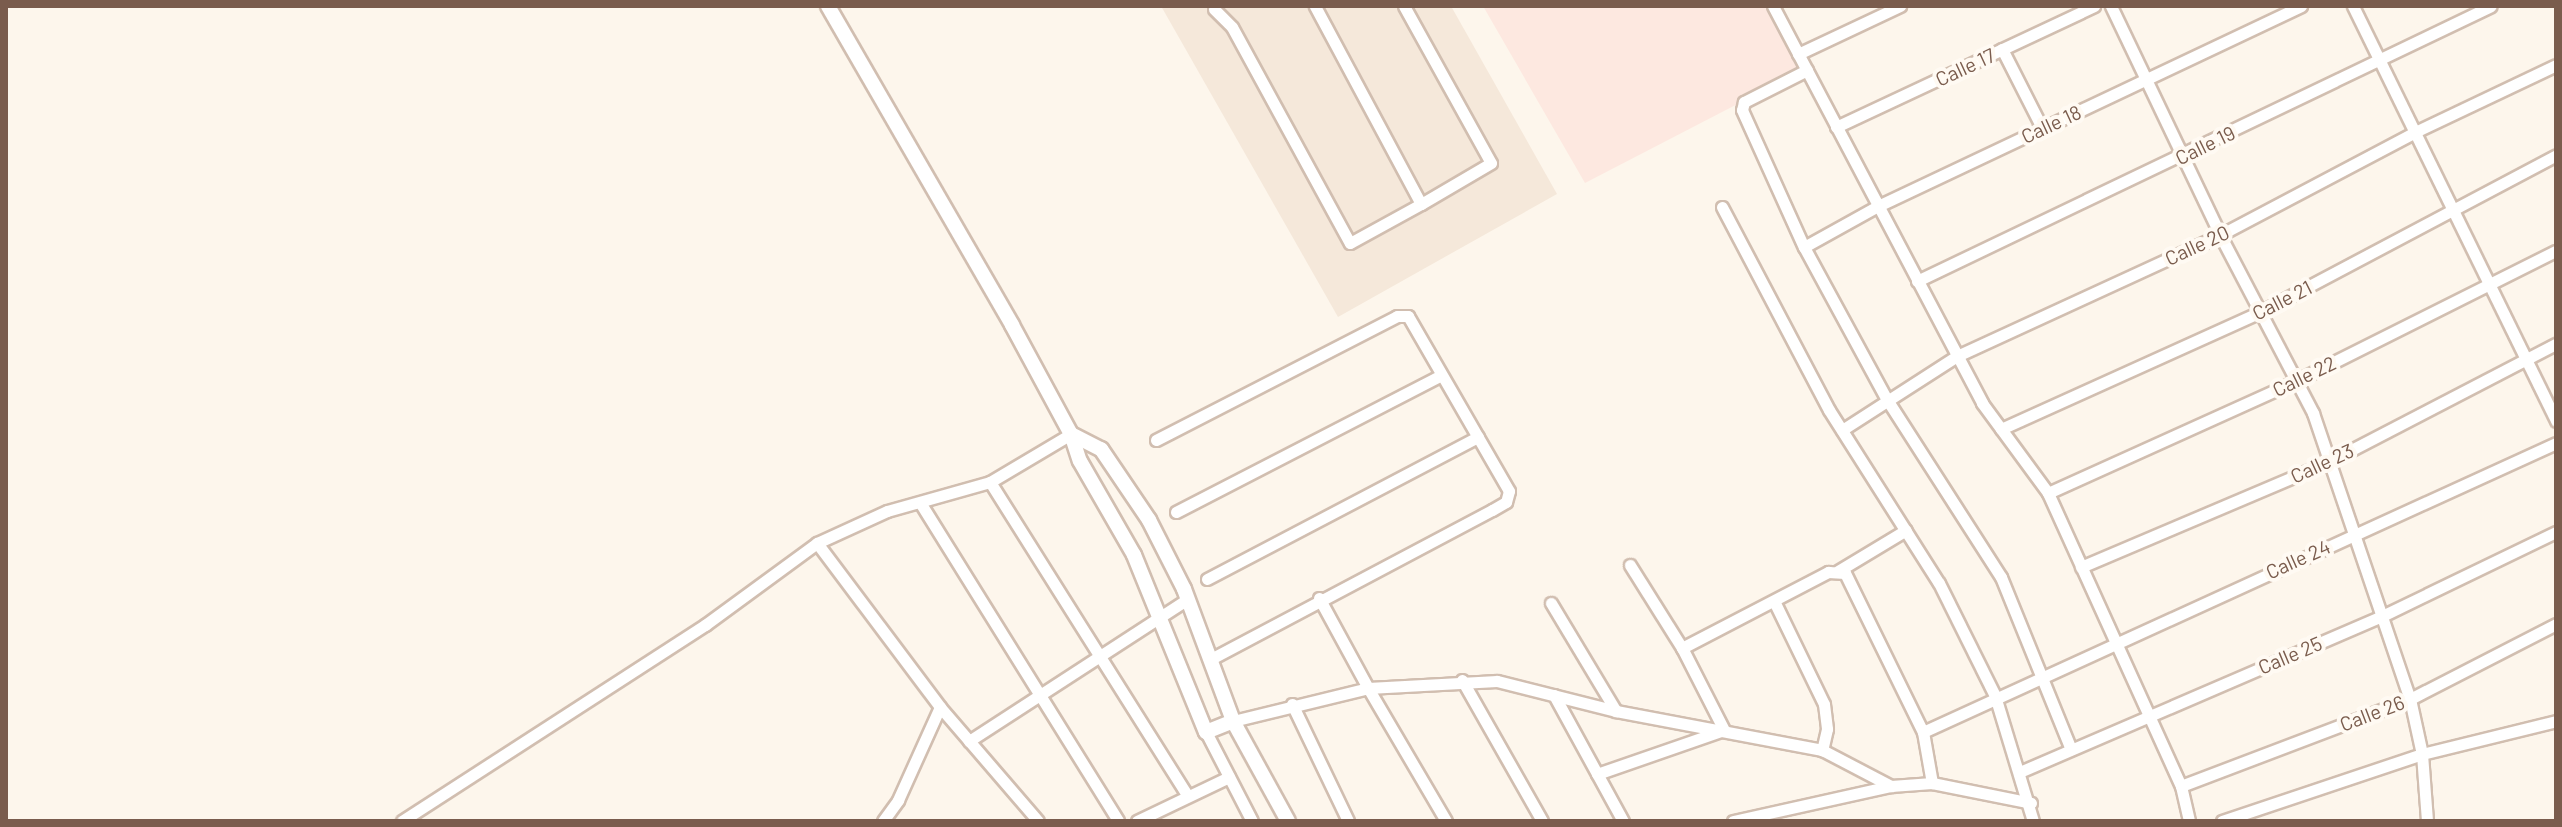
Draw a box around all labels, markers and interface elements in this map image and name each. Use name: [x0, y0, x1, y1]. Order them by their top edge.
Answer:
street label: Calle 17: [1932, 43, 1998, 91]
street label: Calle 18: [2017, 100, 2085, 148]
street label: Calle 19: [2171, 120, 2239, 170]
street label: Calle 20: [2161, 220, 2233, 270]
street label: Calle 21: [2248, 275, 2316, 325]
street label: Calle 22: [2268, 350, 2340, 402]
street label: Calle 23: [2287, 438, 2357, 488]
street label: Calle 24: [2262, 534, 2334, 584]
street label: Calle 25: [2254, 631, 2326, 679]
street label: Calle 26: [2336, 690, 2408, 736]

